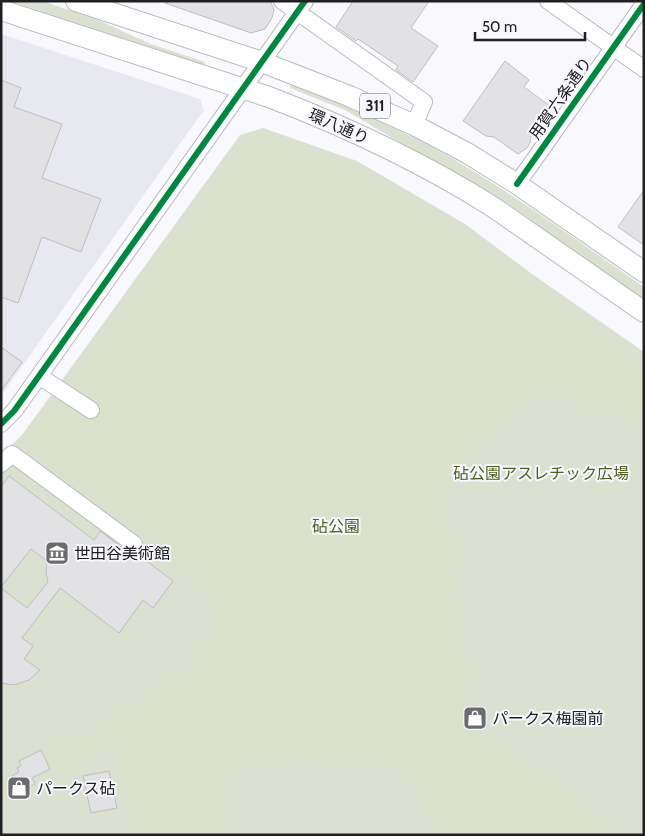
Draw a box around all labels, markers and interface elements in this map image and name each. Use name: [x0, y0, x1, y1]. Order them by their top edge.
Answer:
scale bar: [475, 10, 585, 42]
text: 50 m: [482, 18, 517, 36]
street label: 用賀六条通り: [525, 54, 596, 143]
road number: 311: [360, 94, 390, 118]
street label: 環八通り: [306, 105, 372, 148]
park label: 砧公園アスレチック広場: [453, 464, 629, 483]
park label: 砧公園: [312, 517, 360, 536]
museum icon: 世田谷美術館: [44, 540, 70, 566]
place label: 世田谷美術館: [74, 544, 170, 563]
shop icon: パークス梅園前: [462, 705, 488, 731]
place label: パークス梅園前: [492, 709, 604, 728]
shop icon: パークス砧: [6, 775, 32, 801]
place label: パークス砧: [36, 779, 116, 798]

